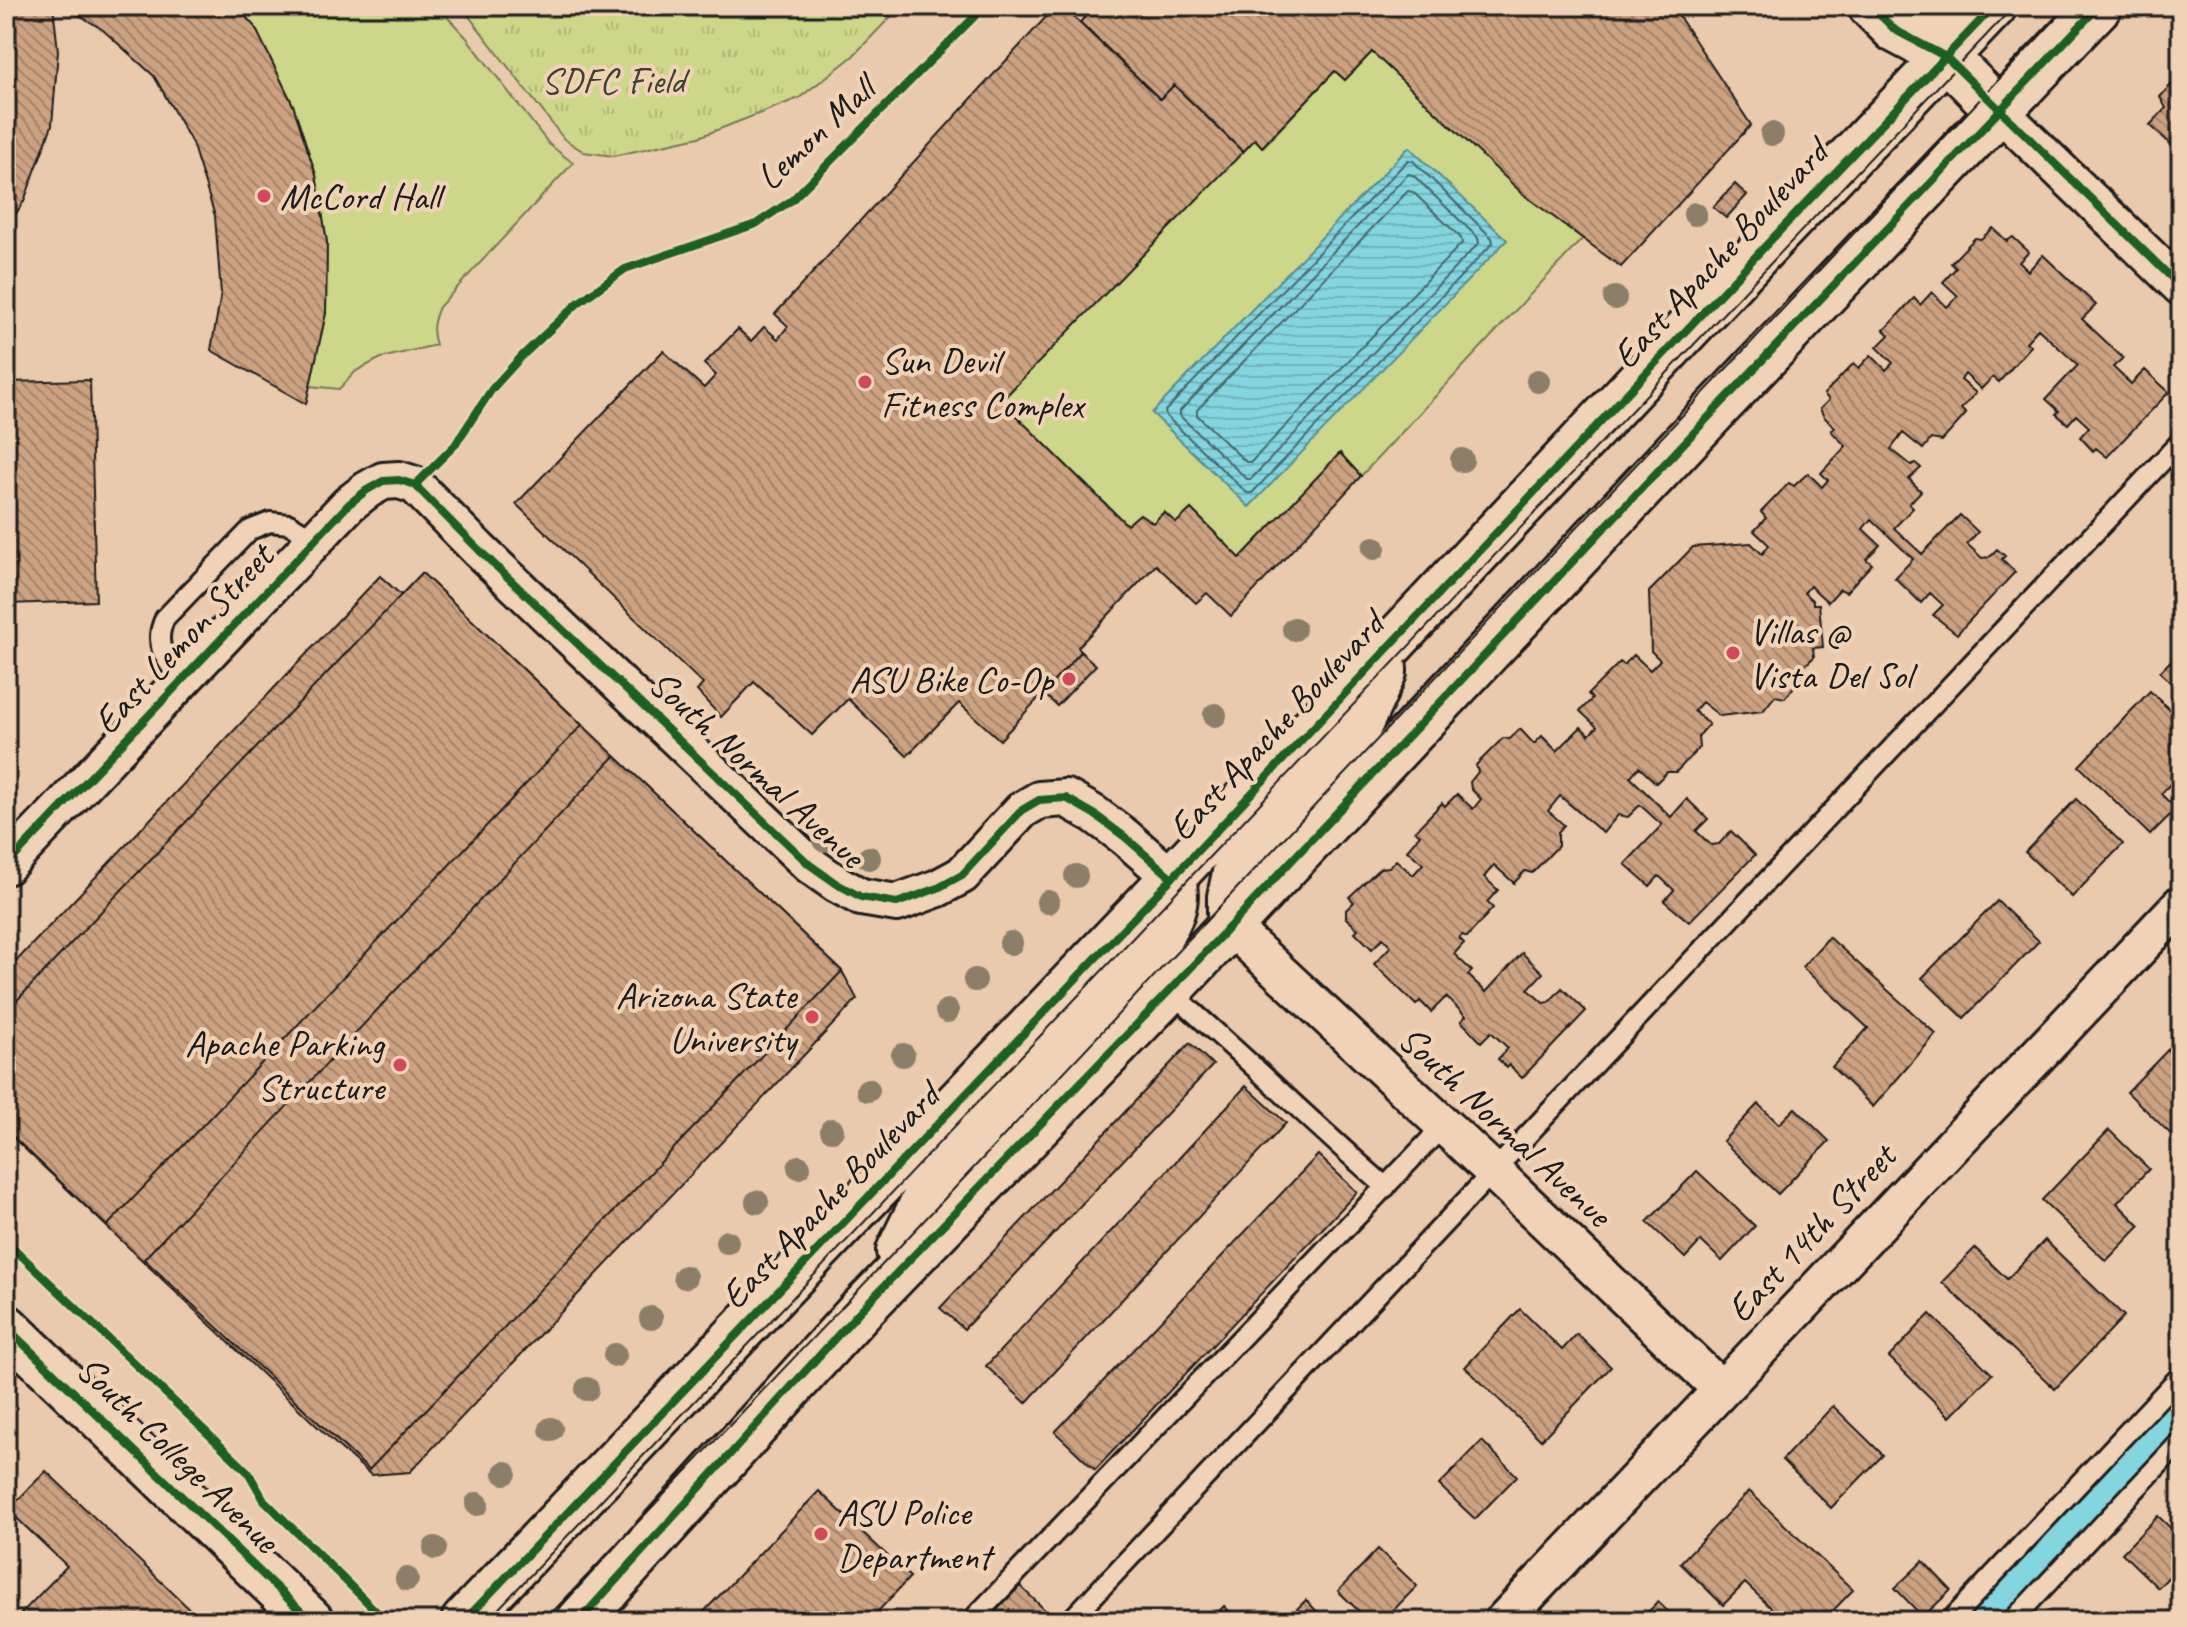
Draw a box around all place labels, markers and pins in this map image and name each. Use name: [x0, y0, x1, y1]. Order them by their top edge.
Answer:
place label: McCord Hall: [280, 173, 446, 220]
marker: McCord Hall: [255, 187, 273, 205]
place label: Sun Devil Fitness Complex: [881, 337, 1087, 428]
marker: Sun Devil Fitness Complex: [856, 373, 874, 391]
place label: Villas @ Vista Del Sol: [1749, 608, 1918, 699]
marker: Villas @ Vista Del Sol: [1724, 644, 1742, 662]
place label: ASU Bike Co-Op: [850, 656, 1055, 703]
marker: ASU Bike Co-Op: [1060, 670, 1078, 688]
place label: Arizona State University: [616, 972, 799, 1063]
marker: Arizona State University: [803, 1008, 821, 1026]
place label: Apache Parking Structure: [185, 1020, 387, 1111]
marker: Apache Parking Structure: [391, 1056, 409, 1074]
place label: ASU Police Department: [837, 1489, 996, 1580]
marker: ASU Police Department: [812, 1525, 830, 1543]

